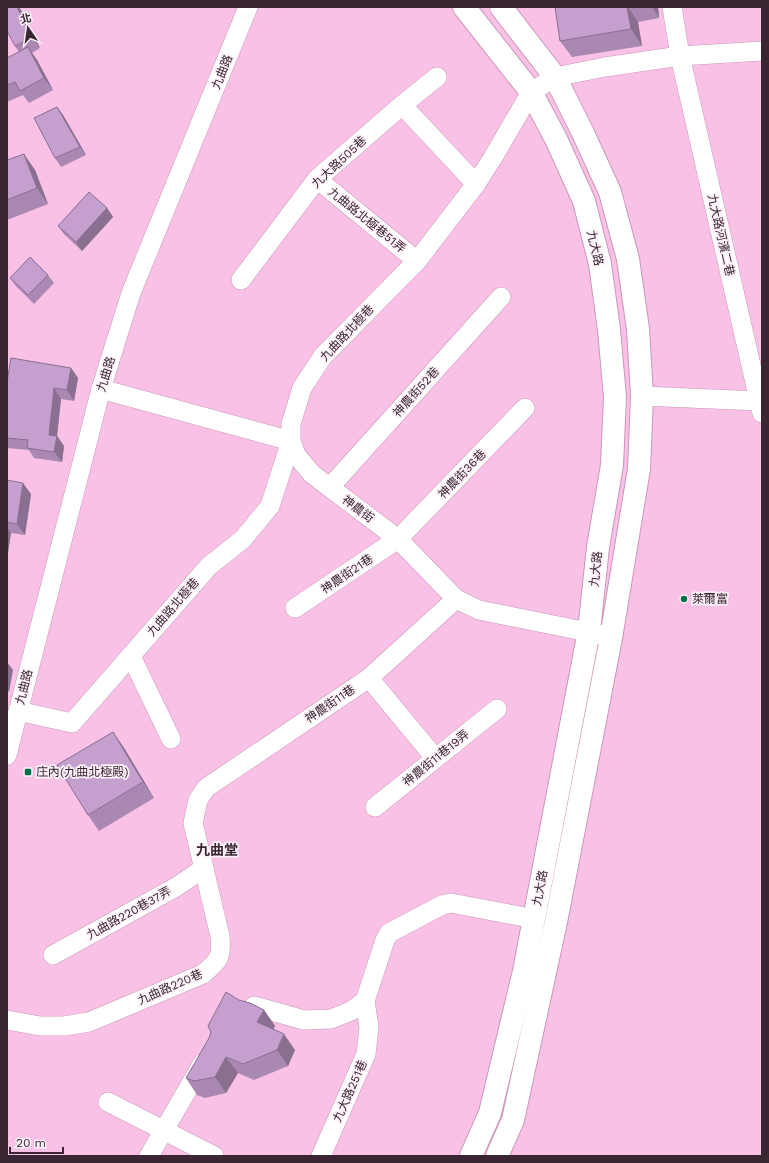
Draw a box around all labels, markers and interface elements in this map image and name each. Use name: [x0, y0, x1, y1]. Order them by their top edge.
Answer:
north arrow: [8, 8, 48, 48]
text: 北: [19, 11, 33, 26]
street label: 九曲路: [209, 53, 235, 91]
street label: 九大路505巷: [309, 133, 369, 191]
street label: 九曲路北極巷51弄: [325, 184, 409, 256]
street label: 九大路河濱二巷: [705, 192, 737, 278]
street label: 九大路: [584, 229, 606, 267]
street label: 九曲路北極巷: [317, 302, 377, 364]
street label: 九曲路: [94, 355, 118, 393]
street label: 神農街52巷: [390, 364, 442, 420]
street label: 神農街36巷: [435, 447, 489, 501]
street label: 神農街: [339, 493, 377, 525]
street label: 九大路: [587, 550, 605, 588]
street label: 神農街21巷: [318, 552, 376, 596]
street label: 九曲路北極巷: [144, 575, 202, 639]
place label: 萊爾富: [692, 592, 728, 606]
marker: 萊爾富: [679, 594, 689, 604]
street label: 九曲路: [13, 668, 35, 706]
street label: 神農街11巷: [302, 682, 358, 726]
street label: 神農街11巷19弄: [400, 727, 472, 789]
place label: 庄內(九曲北極殿): [36, 765, 128, 779]
marker: 庄內(九曲北極殿): [23, 767, 33, 777]
district label: 九曲堂: [196, 842, 238, 858]
street label: 九大路: [530, 869, 550, 907]
street label: 九曲路220巷37弄: [84, 884, 174, 942]
street label: 九曲路220巷: [135, 966, 205, 1008]
street label: 九大路251巷: [330, 1058, 370, 1124]
scale bar: [10, 1129, 63, 1155]
text: 20 m: [16, 1136, 46, 1150]

